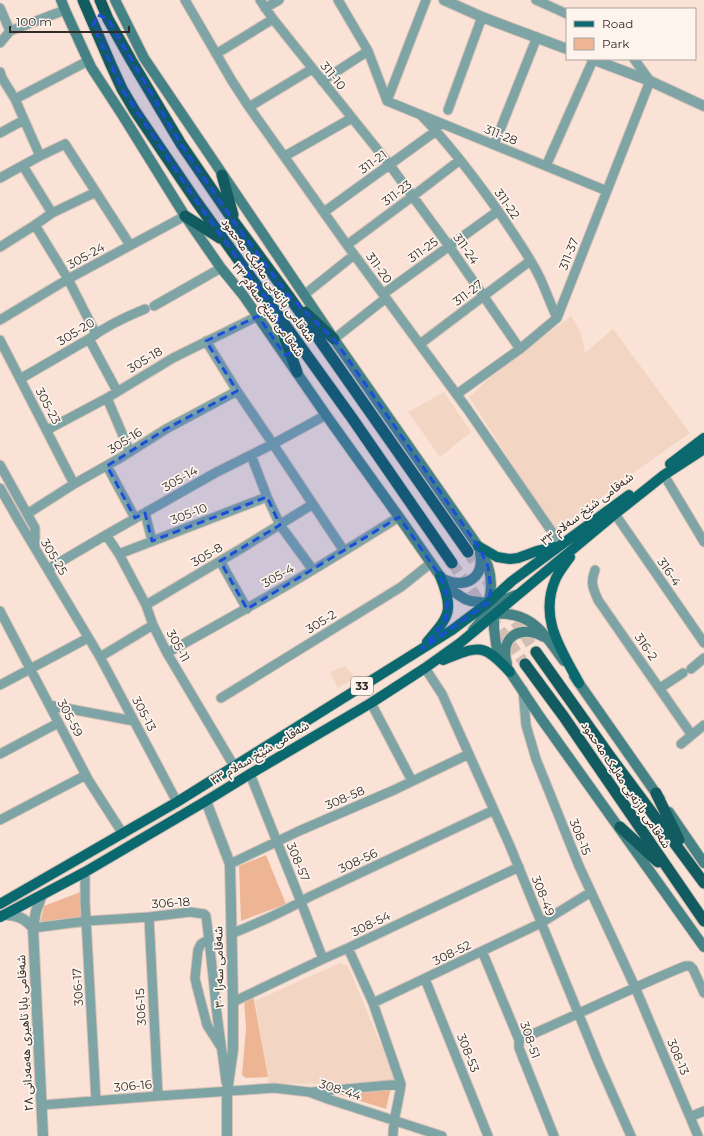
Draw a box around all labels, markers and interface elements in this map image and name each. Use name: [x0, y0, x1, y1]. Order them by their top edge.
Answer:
scale bar: [10, 8, 129, 34]
legend: [566, 8, 696, 60]
text: 100 m: [16, 14, 52, 29]
text: Road: [602, 16, 633, 31]
text: Park: [602, 36, 630, 51]
street label: 311-10: [317, 58, 349, 93]
street label: 311-28: [482, 121, 520, 148]
street label: 311-21: [356, 146, 390, 177]
street label: 311-23: [379, 176, 415, 209]
street label: 311-22: [492, 186, 523, 222]
street label: شەقامی بازنەیی مەلیک مەحمود: [218, 215, 319, 345]
street label: 311-24: [450, 230, 482, 267]
street label: 311-25: [405, 234, 441, 266]
street label: 311-37: [555, 235, 582, 272]
street label: 305-24: [64, 239, 107, 272]
street label: 311-20: [363, 249, 396, 286]
street label: شەقامی شێخ سەلام ٣٣: [228, 260, 307, 361]
street label: 311-27: [450, 276, 486, 309]
street label: 305-20: [54, 315, 97, 348]
street label: 305-18: [125, 343, 165, 376]
street label: 305-23: [33, 385, 64, 427]
street label: 305-16: [105, 424, 145, 457]
street label: 305-14: [159, 463, 200, 495]
street label: شەقامی شێخ سەلام ٣٣: [537, 469, 637, 550]
street label: 305-10: [168, 500, 209, 527]
street label: 305-25: [38, 536, 71, 578]
street label: 305-8: [188, 539, 225, 570]
street label: 316-4: [654, 555, 685, 589]
street label: 305-4: [259, 561, 296, 591]
street label: 305-2: [303, 606, 339, 637]
street label: 305-11: [164, 627, 193, 665]
street label: 316-2: [632, 630, 661, 663]
road number: 33: [351, 677, 373, 695]
street label: 305-13: [129, 694, 160, 734]
street label: 305-59: [54, 696, 87, 739]
street label: شەقامی شێخ سەلام ٣٣: [208, 717, 313, 790]
street label: شەقامی بازنەیی مەلیک مەحمود: [578, 718, 675, 851]
street label: 308-58: [323, 782, 367, 813]
street label: 308-15: [566, 816, 595, 857]
street label: 308-57: [284, 840, 313, 883]
street label: 308-56: [336, 845, 380, 876]
street label: 308-49: [529, 873, 558, 918]
street label: 306-18: [151, 894, 191, 911]
street label: 308-54: [349, 908, 393, 939]
street label: شەقامی سەرا ٣٠: [210, 926, 227, 1008]
street label: 308-52: [430, 937, 473, 968]
street label: شەقامی بابا تاهیری هەمەدانی ٢٨: [13, 954, 36, 1112]
street label: 306-17: [69, 968, 86, 1006]
street label: 306-15: [132, 988, 149, 1026]
street label: 308-51: [517, 1019, 544, 1060]
street label: 308-53: [454, 1031, 483, 1075]
street label: 308-13: [664, 1036, 693, 1077]
street label: 306-16: [113, 1076, 153, 1095]
street label: 308-44: [317, 1076, 363, 1103]

